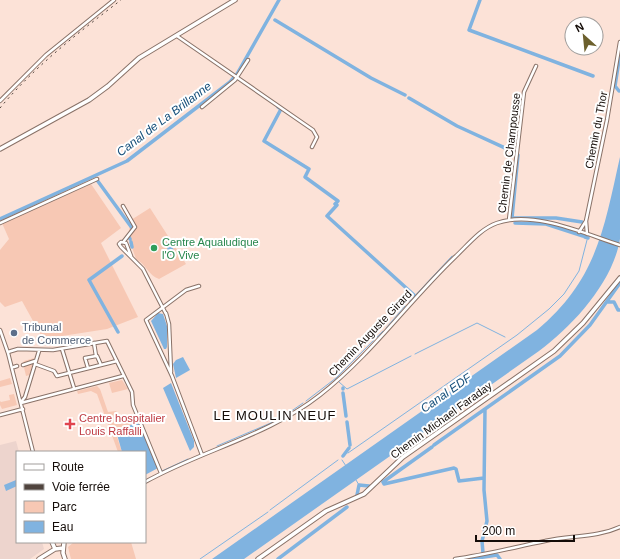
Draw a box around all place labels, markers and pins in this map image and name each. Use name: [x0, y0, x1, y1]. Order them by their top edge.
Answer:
place label: Centre Aqualudique l'O Vive: [162, 236, 259, 261]
marker: Centre Aqualudique l'O Vive: [149, 243, 159, 253]
place label: Tribunal de Commerce: [22, 321, 91, 346]
marker: Tribunal de Commerce: [9, 328, 19, 338]
place label: Centre hospitalier Louis Raffalli: [79, 412, 166, 437]
marker: Centre hospitalier Louis Raffalli: [64, 418, 76, 430]

